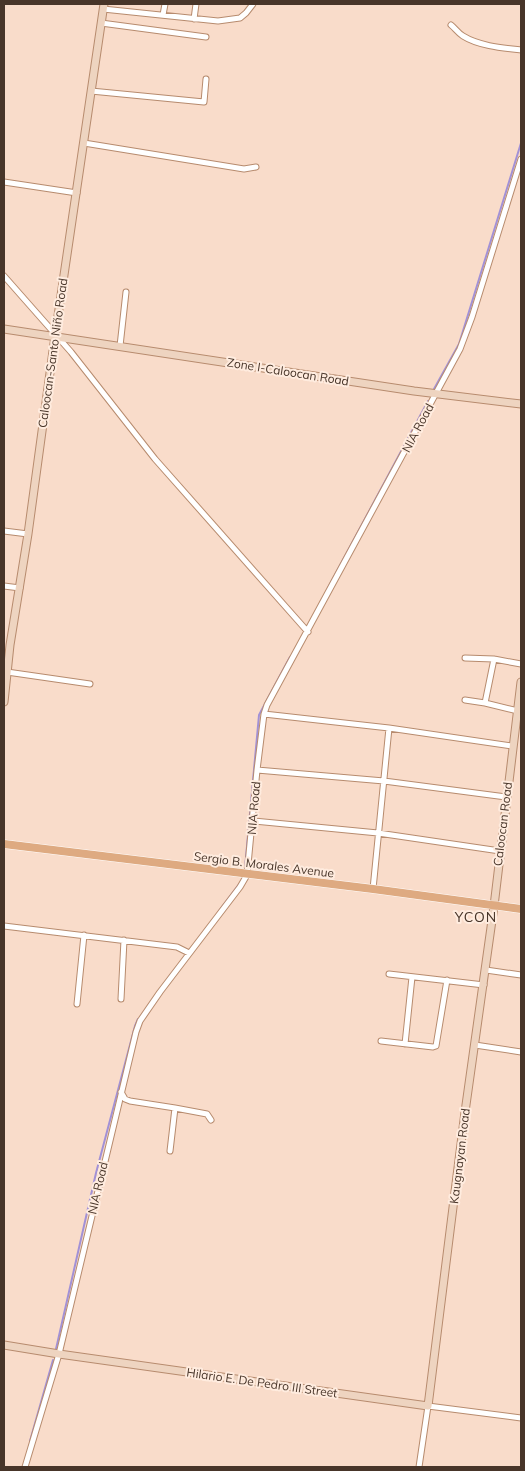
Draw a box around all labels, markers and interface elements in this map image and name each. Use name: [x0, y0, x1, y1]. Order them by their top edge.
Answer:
street label: Caloocan-Santo Niño Road: [35, 277, 70, 429]
street label: Zone I-Caloocan Road: [226, 354, 350, 389]
street label: NIA Road: [398, 401, 437, 455]
street label: NIA Road: [244, 781, 263, 835]
street label: Caloocan Road: [490, 781, 515, 867]
street label: Sergio B. Morales Avenue: [193, 848, 335, 881]
district label: YCON: [454, 908, 497, 926]
street label: Kaugnayan Road: [446, 1107, 473, 1205]
street label: NIA Road: [84, 1160, 111, 1216]
street label: Hilario E. De Pedro III Street: [186, 1364, 338, 1401]

